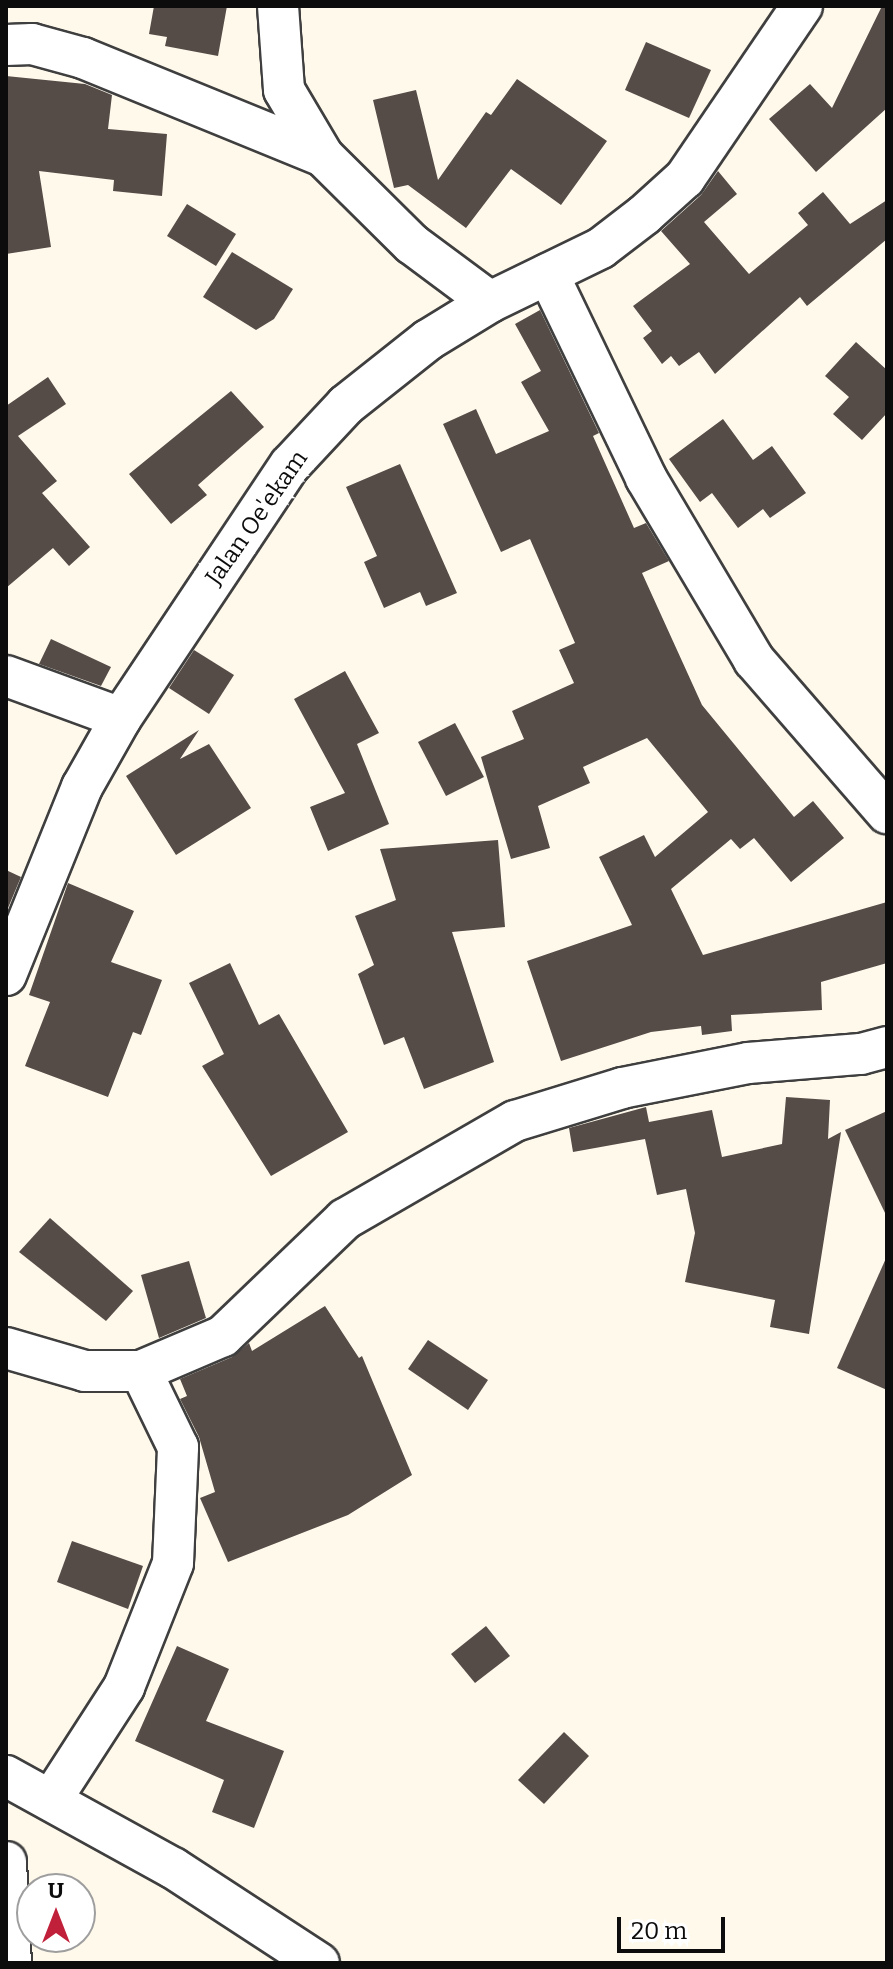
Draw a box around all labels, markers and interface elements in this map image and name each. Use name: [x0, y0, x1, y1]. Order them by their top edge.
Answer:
street label: Jalan Oe'ekam: [200, 445, 314, 591]
north arrow: [16, 1873, 96, 1953]
text: U: [48, 1877, 64, 1904]
scale bar: [621, 1901, 729, 1951]
text: 20 m: [631, 1917, 687, 1945]

